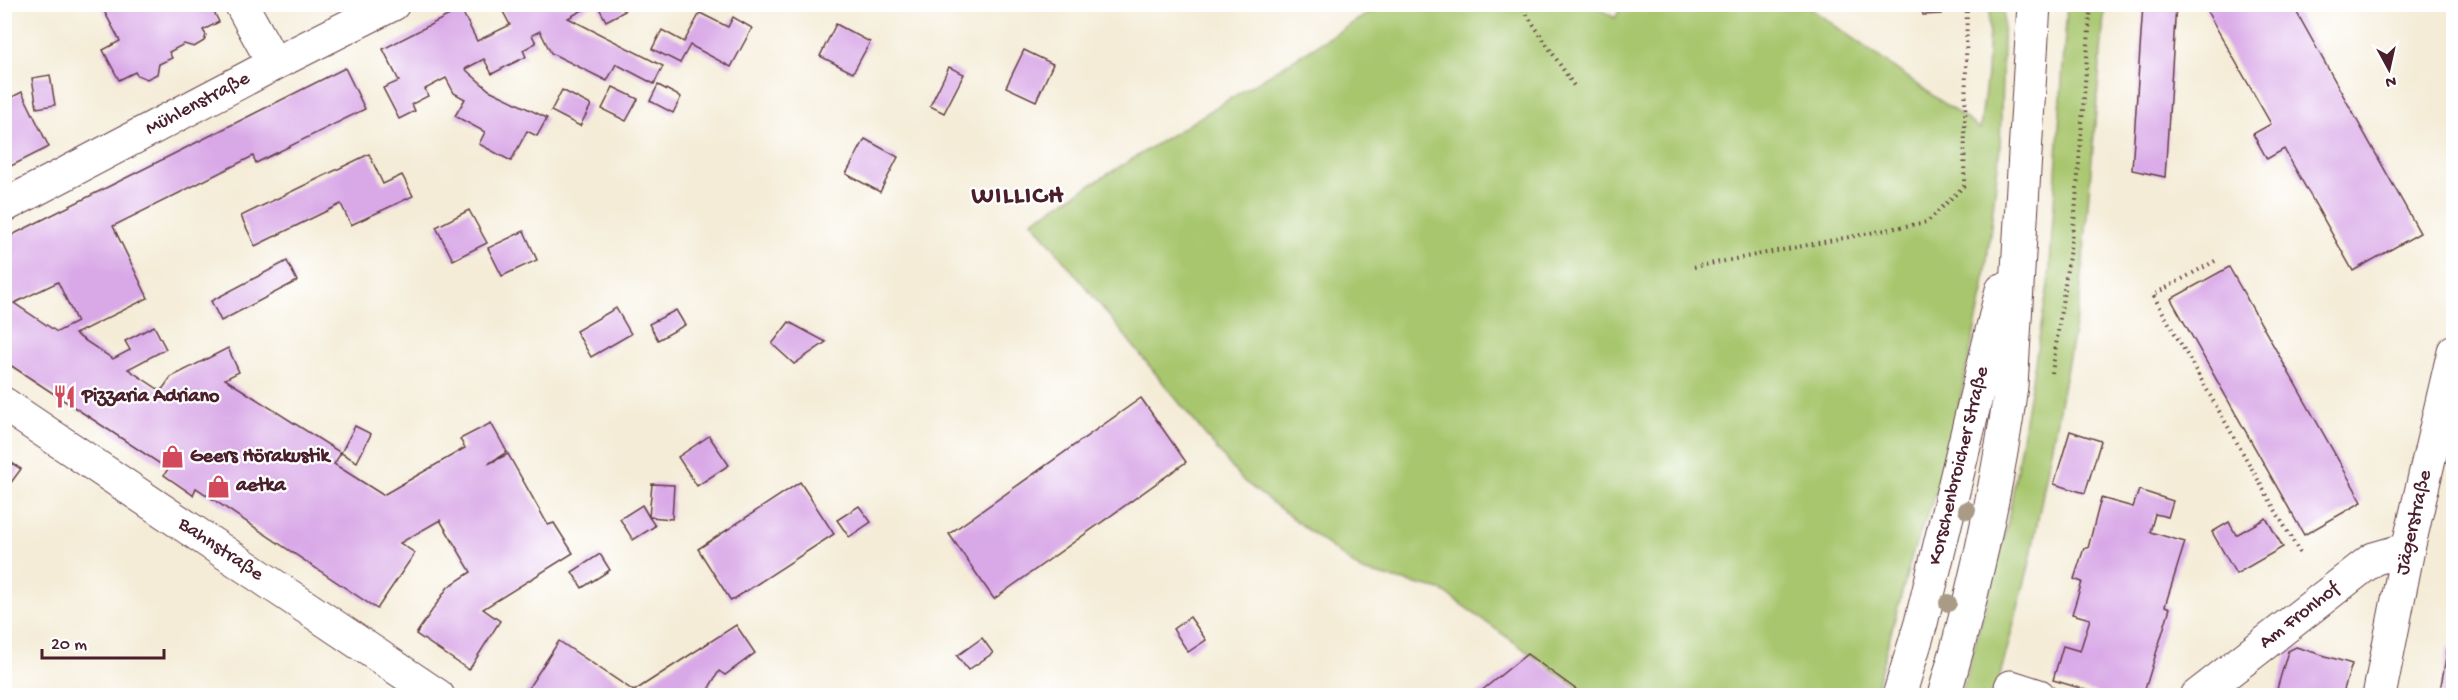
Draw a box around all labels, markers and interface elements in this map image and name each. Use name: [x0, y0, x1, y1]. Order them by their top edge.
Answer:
north arrow: [2359, 39, 2419, 99]
street label: Mühlenstraße: [142, 67, 254, 141]
text: N: [2384, 70, 2397, 91]
district label: WILLICH: [970, 182, 1065, 213]
street label: Korschenbroicher Straße: [1924, 364, 1995, 567]
restaurant icon: Pizzaria Adriano: [51, 384, 77, 410]
place label: Pizzaria Adriano: [81, 386, 220, 409]
shop icon: Geers Hörakustik: [159, 444, 185, 470]
place label: Geers Hörakustik: [190, 446, 332, 469]
street label: Jägerstraße: [2392, 467, 2438, 577]
shop icon: aetka: [205, 473, 231, 499]
place label: aetka: [235, 475, 287, 498]
street label: Bahnstraße: [173, 512, 268, 587]
street label: Am Fronhof: [2255, 577, 2346, 654]
scale bar: [42, 622, 164, 660]
text: 20 m: [51, 635, 87, 656]

